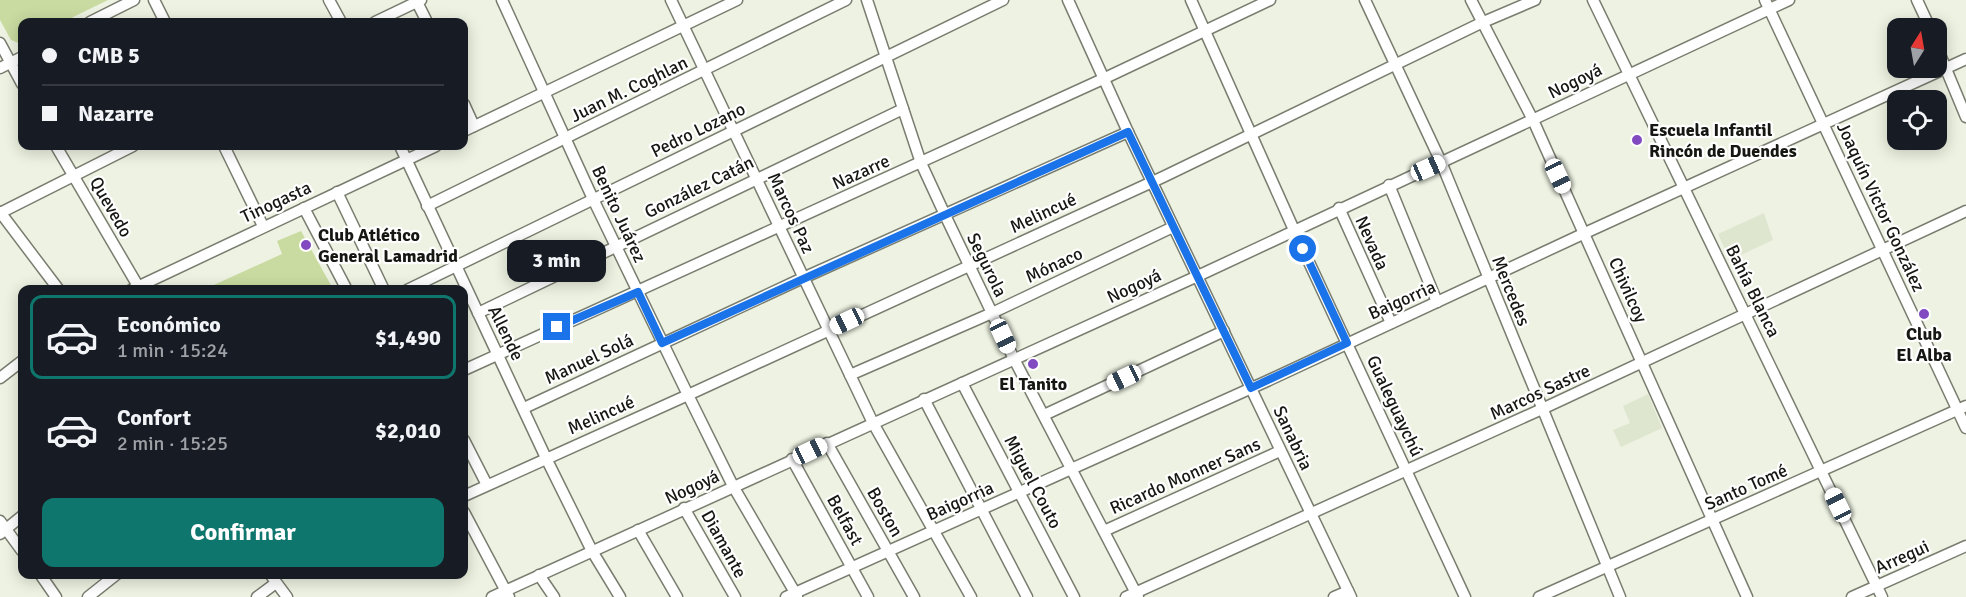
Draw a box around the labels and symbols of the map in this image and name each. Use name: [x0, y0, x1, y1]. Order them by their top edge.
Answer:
north arrow: [1887, 18, 1947, 78]
street label: Juan M. Coghlan: [567, 51, 691, 127]
street label: Nogoyá: [1544, 59, 1606, 103]
street label: Pedro Lozano: [647, 98, 749, 162]
place label: Escuela Infantil Rincón de Duendes: [1649, 119, 1797, 162]
street label: Joaquín Victor González: [1832, 119, 1930, 295]
marker: Escuela Infantil Rincón de Duendes: [1630, 133, 1644, 147]
street label: Nazarre: [829, 150, 893, 194]
street label: González Catán: [641, 151, 757, 223]
car: [1408, 152, 1448, 184]
car: [1542, 156, 1574, 196]
street label: Benito Juárez: [587, 162, 651, 266]
street label: Marcos Paz: [763, 169, 819, 257]
street label: Quevedo: [85, 173, 137, 241]
street label: Tinogasta: [237, 176, 315, 228]
street label: Melincué: [1006, 188, 1080, 238]
street label: Nevada: [1350, 213, 1394, 273]
place label: Club Atlético General Lamadrid: [318, 224, 458, 267]
street label: Segurola: [962, 229, 1012, 301]
route start: [1289, 235, 1316, 262]
marker: Club Atlético General Lamadrid: [299, 238, 313, 252]
callout: 3 min: [508, 240, 606, 282]
street label: Bahía Blanca: [1721, 241, 1785, 341]
street label: Mónaco: [1022, 242, 1086, 288]
street label: Mercedes: [1487, 253, 1535, 329]
street label: Chivilcoy: [1604, 254, 1652, 327]
street label: Nogoyá: [1103, 264, 1165, 308]
street label: Baigorria: [1365, 275, 1439, 325]
street label: Allende: [483, 302, 529, 364]
car: [827, 305, 867, 337]
marker: Club El Alba: [1917, 307, 1931, 321]
route end: [543, 313, 570, 340]
car: [987, 316, 1019, 356]
place label: Club El Alba: [1896, 323, 1952, 366]
street label: Manuel Solá: [541, 329, 637, 389]
street label: Gualeguaychú: [1362, 352, 1428, 460]
marker: El Tanito: [1026, 357, 1040, 371]
street label: Marcos Sastre: [1486, 359, 1594, 425]
car: [1104, 362, 1144, 394]
place label: El Tanito: [999, 373, 1067, 395]
street label: Melincué: [564, 391, 638, 439]
street label: Sanabria: [1269, 402, 1317, 474]
street label: Miguel Couto: [999, 432, 1067, 532]
street label: Ricardo Monner Sans: [1106, 433, 1264, 519]
car: [790, 435, 830, 467]
street label: Santo Tomé: [1701, 459, 1791, 515]
street label: Nogoyá: [661, 465, 723, 509]
street label: Baigorria: [923, 476, 997, 526]
street label: Boston: [862, 483, 908, 541]
car: [1822, 485, 1854, 525]
street label: Belfast: [822, 491, 868, 549]
street label: Diamante: [696, 506, 752, 582]
street label: Arregui: [1871, 535, 1933, 579]

